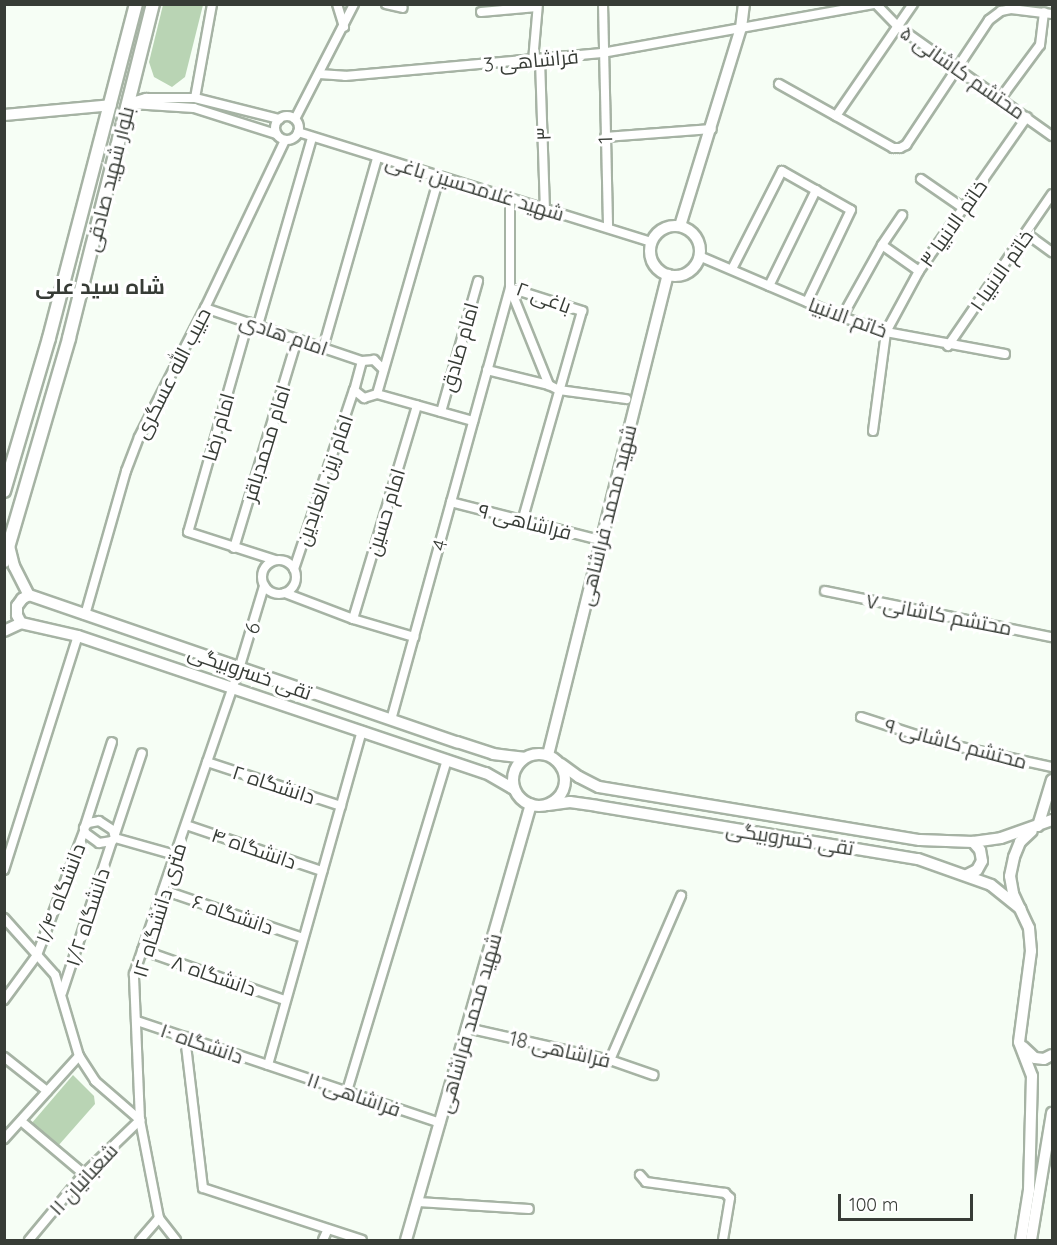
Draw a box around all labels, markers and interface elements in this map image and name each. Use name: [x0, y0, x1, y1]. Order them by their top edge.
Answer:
street label: محتشم کاشانی ۵: [896, 20, 1030, 124]
street label: فراشاهی 3: [482, 44, 580, 76]
street label: بلوار شهید صادقی: [79, 104, 139, 254]
street label: ۳: [531, 127, 555, 141]
street label: 1: [593, 136, 617, 144]
street label: شهید غلامحسین باغی: [383, 148, 567, 226]
street label: خاتم الانبیا ۳: [914, 175, 992, 271]
street label: خاتم الانبیا ۱: [964, 225, 1038, 315]
district label: شاه سید علی: [35, 273, 165, 299]
street label: باغی ۲: [513, 276, 575, 318]
street label: خاتم الانبیا: [805, 292, 891, 342]
street label: امام صادق: [435, 300, 483, 394]
street label: حبیب الله عسگری: [129, 304, 215, 442]
street label: امام هادی: [237, 308, 331, 360]
street label: امام محمدباقر: [237, 382, 295, 504]
street label: امام رضا: [197, 390, 239, 464]
street label: امام زین العابدین: [290, 411, 358, 549]
street label: شهید محمد فراشاهی: [573, 422, 641, 608]
street label: امام حسین: [360, 465, 410, 559]
street label: فراشاهی ۹: [476, 498, 574, 544]
street label: 4: [426, 537, 452, 553]
street label: محتشم کاشانی ۷: [864, 588, 1014, 640]
street label: 6: [239, 619, 265, 637]
street label: تقی خسروبیگی: [185, 640, 315, 704]
street label: محتشم کاشانی ۹: [882, 712, 1030, 774]
street label: دانشگاه ۲: [230, 759, 318, 809]
street label: تقی خسروبیگی: [724, 816, 856, 860]
street label: دانشگاه ۴: [208, 822, 300, 874]
street label: دانشگاه ۱/۴: [30, 840, 90, 946]
street label: ۱۲ متری دانشگاه: [127, 840, 191, 980]
street label: دانشگاه ۱/۲: [60, 865, 114, 969]
street label: دانشگاه ۶: [189, 889, 277, 939]
street label: شهید محمد فراشاهی: [432, 930, 506, 1116]
street label: دانشگاه ۸: [169, 949, 259, 1001]
street label: دانشگاه ۱۰: [157, 1018, 247, 1068]
street label: فراشاهی 18: [507, 1026, 613, 1072]
street label: فراشاهی ۱۱: [304, 1067, 404, 1121]
street label: شعبانیان ۱۱: [44, 1138, 122, 1220]
scale bar: [841, 1182, 976, 1220]
text: 100 m: [849, 1193, 898, 1216]

